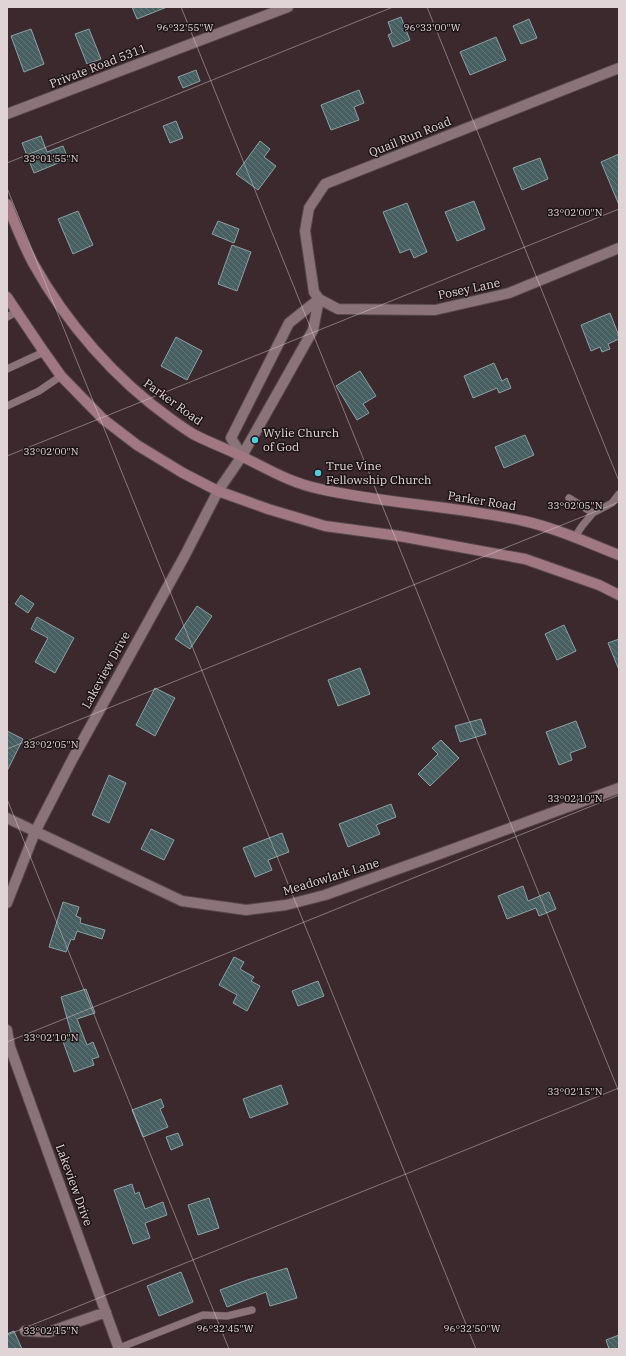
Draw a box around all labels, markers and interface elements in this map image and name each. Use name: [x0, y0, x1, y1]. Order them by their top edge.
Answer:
text: 96°32'55"W: [156, 21, 214, 34]
text: 96°33'00"W: [403, 21, 461, 34]
street label: Private Road 5311: [47, 40, 149, 91]
street label: Quail Run Road: [367, 113, 453, 160]
text: 33°01'55"N: [24, 152, 79, 165]
text: 33°02'00"N: [548, 206, 603, 219]
street label: Posey Lane: [436, 275, 501, 302]
street label: Parker Road: [141, 375, 206, 428]
place label: Wylie Church of God: [263, 425, 340, 454]
marker: Wylie Church of God: [250, 435, 260, 445]
text: 33°02'00"N: [24, 445, 79, 458]
place label: True Vine Fellowship Church: [326, 458, 432, 487]
marker: True Vine Fellowship Church: [313, 468, 323, 478]
street label: Parker Road: [447, 488, 517, 513]
text: 33°02'05"N: [548, 499, 603, 512]
street label: Lakeview Drive: [78, 629, 133, 711]
text: 33°02'05"N: [24, 738, 79, 751]
text: 33°02'10"N: [548, 792, 603, 805]
street label: Meadowlark Lane: [281, 855, 381, 898]
text: 33°02'10"N: [24, 1031, 79, 1044]
text: 33°02'15"N: [548, 1085, 603, 1098]
street label: Lakeview Drive: [53, 1142, 96, 1228]
text: 96°32'45"W: [196, 1322, 254, 1335]
text: 96°32'50"W: [443, 1322, 501, 1335]
text: 33°02'15"N: [24, 1324, 79, 1337]

